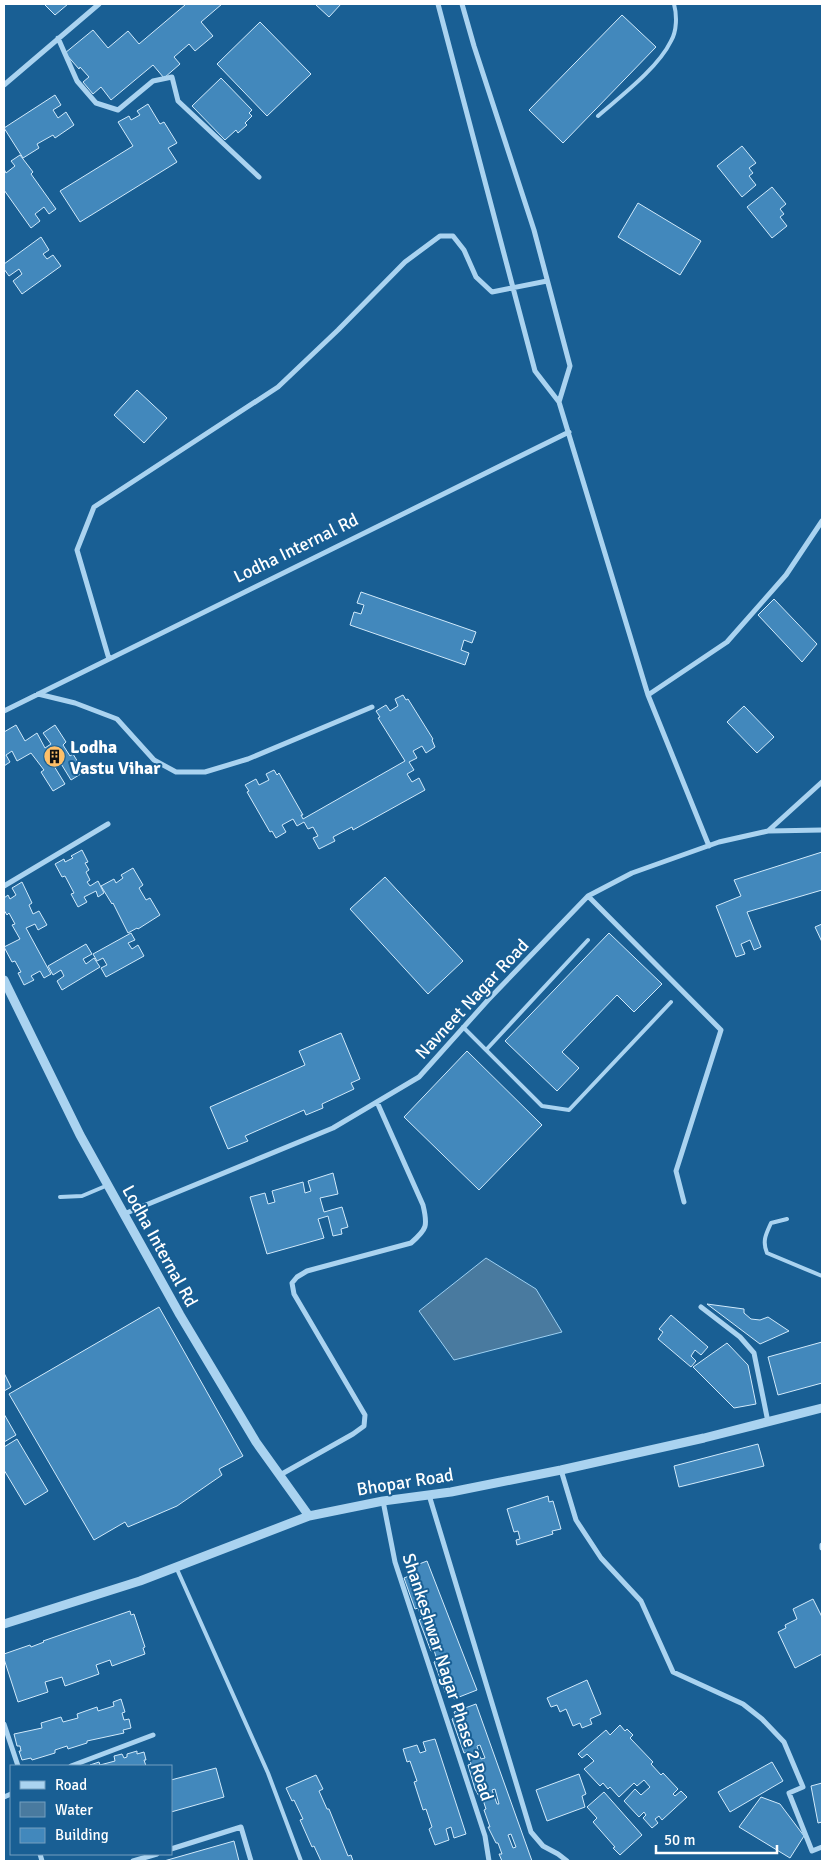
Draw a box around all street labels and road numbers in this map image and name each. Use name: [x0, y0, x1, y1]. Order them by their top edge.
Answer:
street label: Lodha Internal Rd: [230, 508, 362, 588]
street label: Navneet Nagar Road: [411, 934, 533, 1064]
street label: Lodha Internal Rd: [117, 1181, 203, 1311]
street label: Bhopar Road: [355, 1463, 455, 1501]
street label: Shankeshwar Nagar Phase 2 Road: [398, 1550, 498, 1804]

